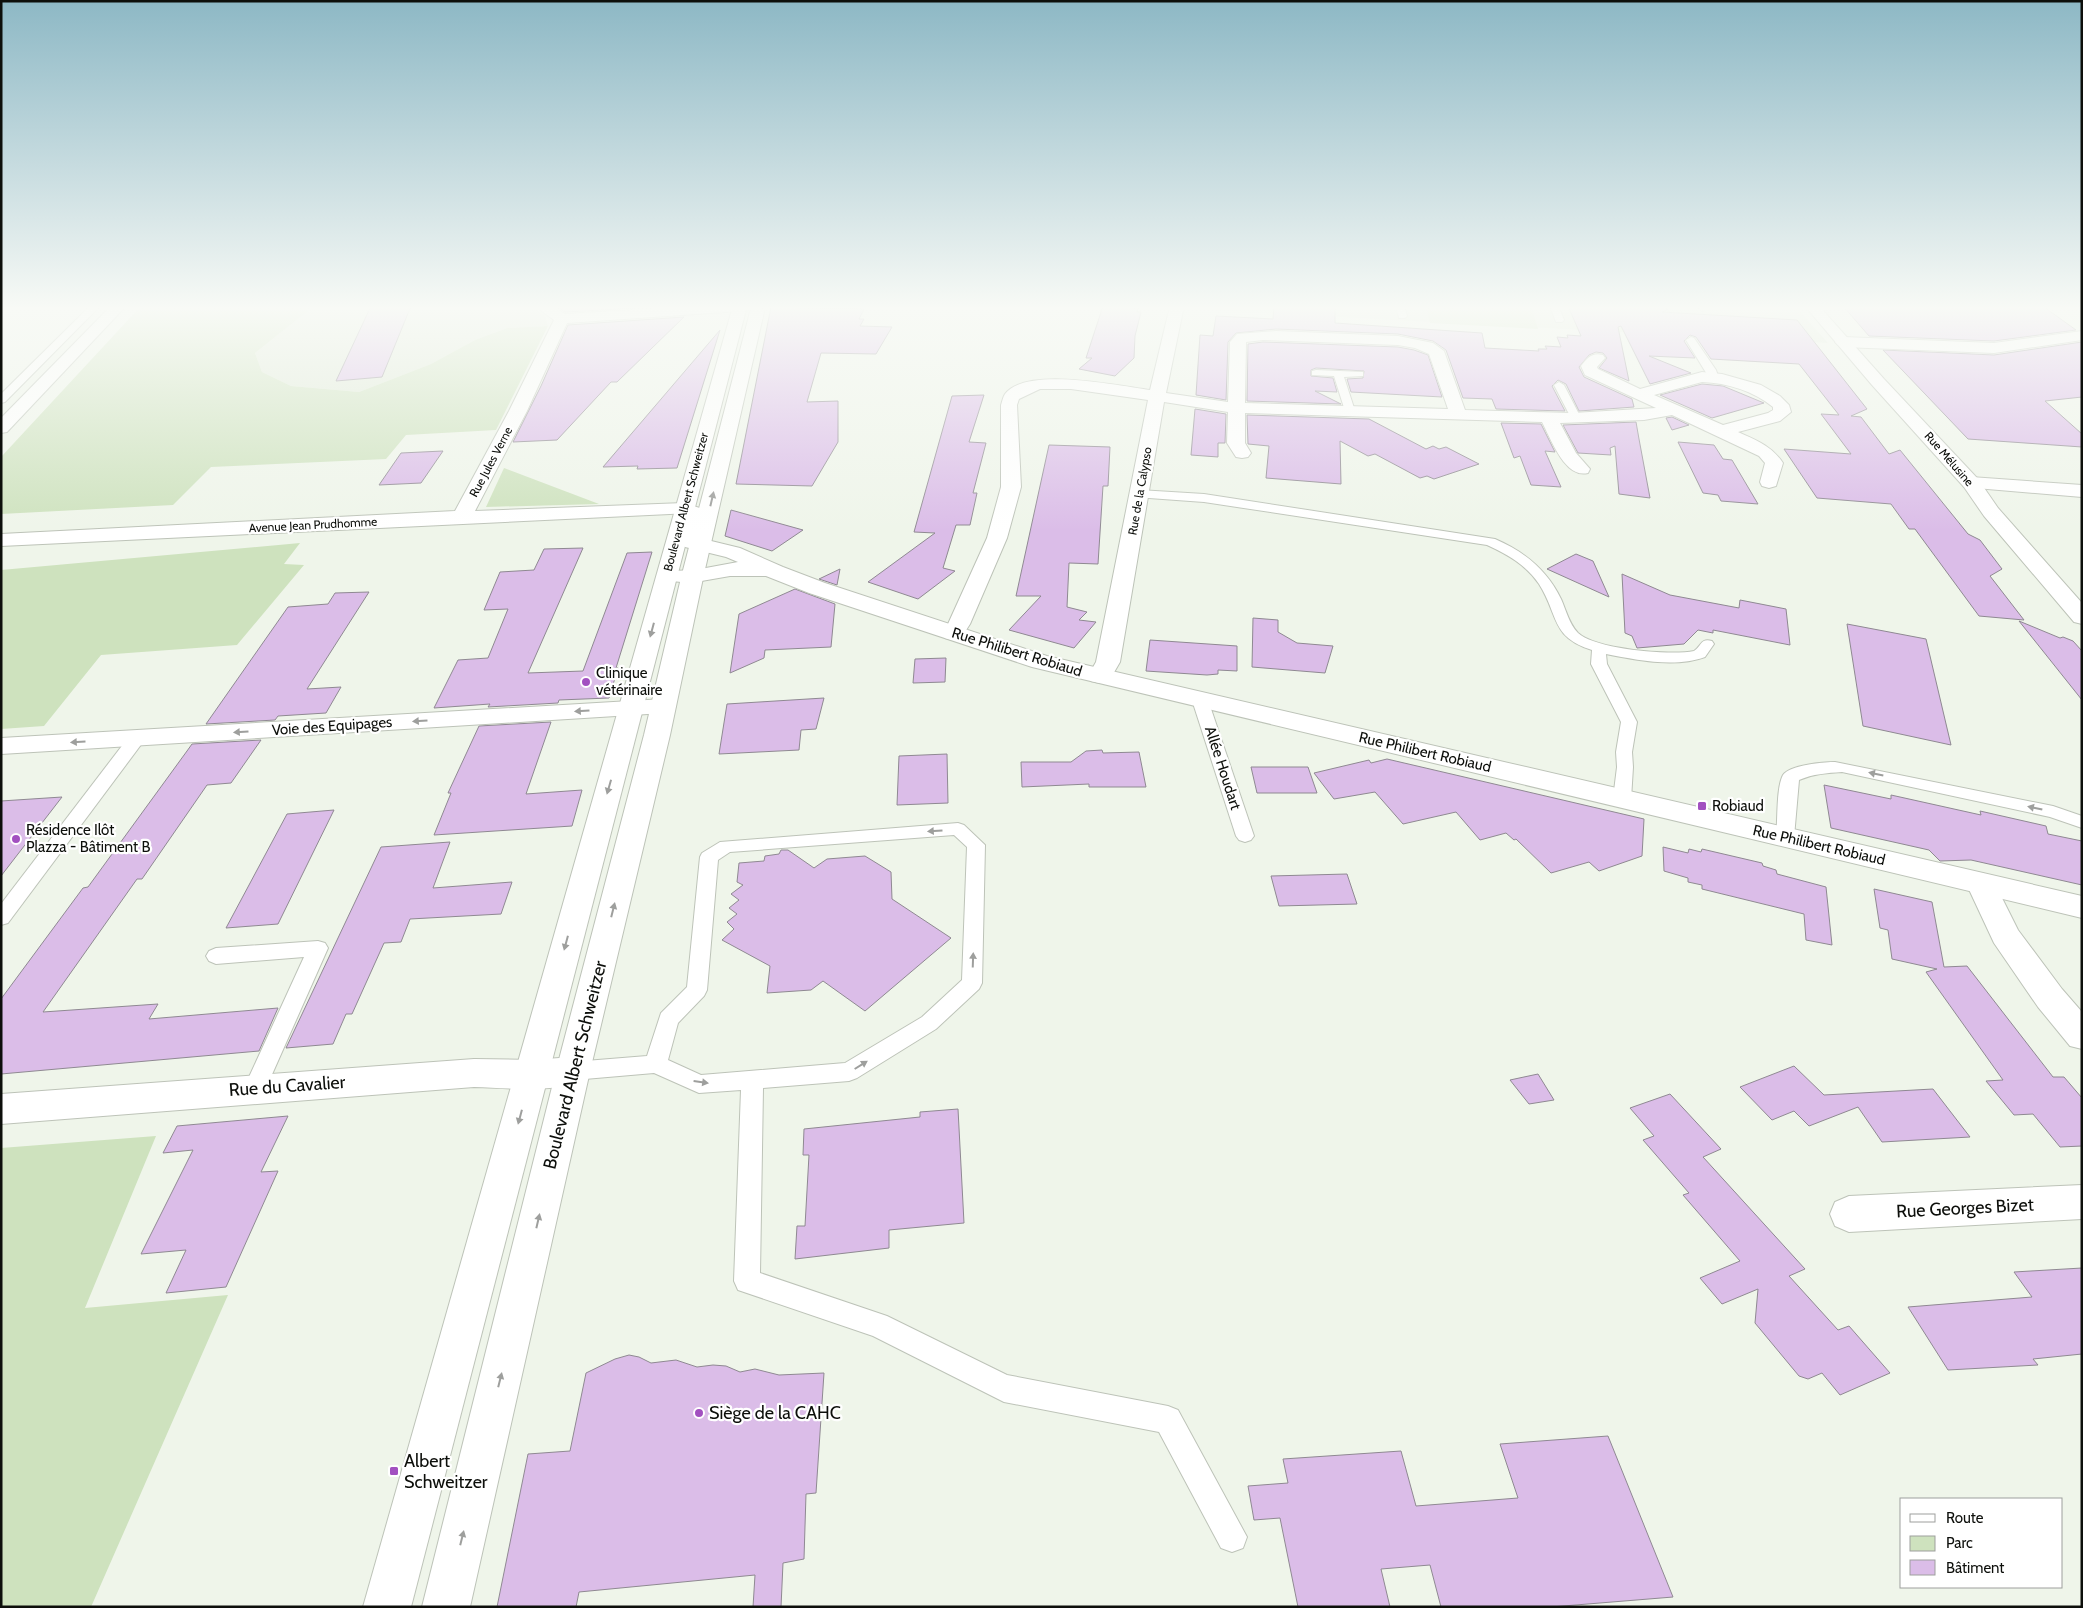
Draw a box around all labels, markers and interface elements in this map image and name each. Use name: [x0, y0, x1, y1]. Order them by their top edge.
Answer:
street label: Rue Jules Verne: [466, 424, 515, 499]
street label: Rue Mélusine: [1922, 428, 1977, 489]
street label: Boulevard Albert Schweitzer: [660, 431, 711, 573]
street label: Rue de la Calypso: [1124, 445, 1155, 536]
one-way arrow: [708, 491, 716, 506]
street label: Avenue Jean Prudhomme: [248, 514, 378, 535]
one-way arrow: [648, 623, 656, 638]
street label: Rue Philibert Robiaud: [950, 624, 1084, 680]
place label: Clinique vétérinaire: [596, 664, 663, 699]
marker: Clinique vétérinaire: [580, 676, 592, 688]
one-way arrow: [574, 707, 590, 715]
street label: Voie des Equipages: [271, 713, 393, 739]
one-way arrow: [412, 717, 428, 725]
street label: Allée Houdart: [1201, 724, 1245, 812]
one-way arrow: [232, 728, 248, 736]
street label: Rue Philibert Robiaud: [1357, 728, 1493, 776]
one-way arrow: [70, 738, 86, 746]
one-way arrow: [1869, 770, 1884, 778]
one-way arrow: [605, 779, 613, 794]
place label: Robiaud: [1712, 797, 1764, 815]
marker: Robiaud: [1696, 800, 1708, 812]
one-way arrow: [2028, 804, 2043, 812]
place label: Résidence Ilôt Plazza - Bâtiment B: [26, 821, 150, 856]
street label: Rue Philibert Robiaud: [1751, 821, 1887, 869]
one-way arrow: [927, 827, 943, 835]
marker: Résidence Ilôt Plazza - Bâtiment B: [10, 833, 22, 845]
one-way arrow: [609, 903, 617, 918]
one-way arrow: [562, 936, 570, 951]
one-way arrow: [969, 952, 977, 968]
street label: Boulevard Albert Schweitzer: [538, 958, 612, 1171]
one-way arrow: [854, 1061, 867, 1070]
street label: Rue du Cavalier: [228, 1071, 346, 1101]
one-way arrow: [693, 1078, 709, 1086]
one-way arrow: [516, 1110, 524, 1125]
street label: Rue Georges Bizet: [1896, 1193, 2034, 1223]
one-way arrow: [534, 1214, 542, 1229]
one-way arrow: [496, 1372, 504, 1387]
place label: Siège de la CAHC: [709, 1402, 841, 1424]
marker: Siège de la CAHC: [693, 1407, 705, 1419]
place label: Albert Schweitzer: [404, 1450, 488, 1493]
marker: Albert Schweitzer: [388, 1465, 400, 1477]
legend: [1900, 1498, 2063, 1588]
text: Route: [1946, 1509, 1984, 1527]
one-way arrow: [458, 1530, 466, 1545]
text: Parc: [1946, 1534, 1973, 1552]
text: Bâtiment: [1946, 1559, 2004, 1577]

